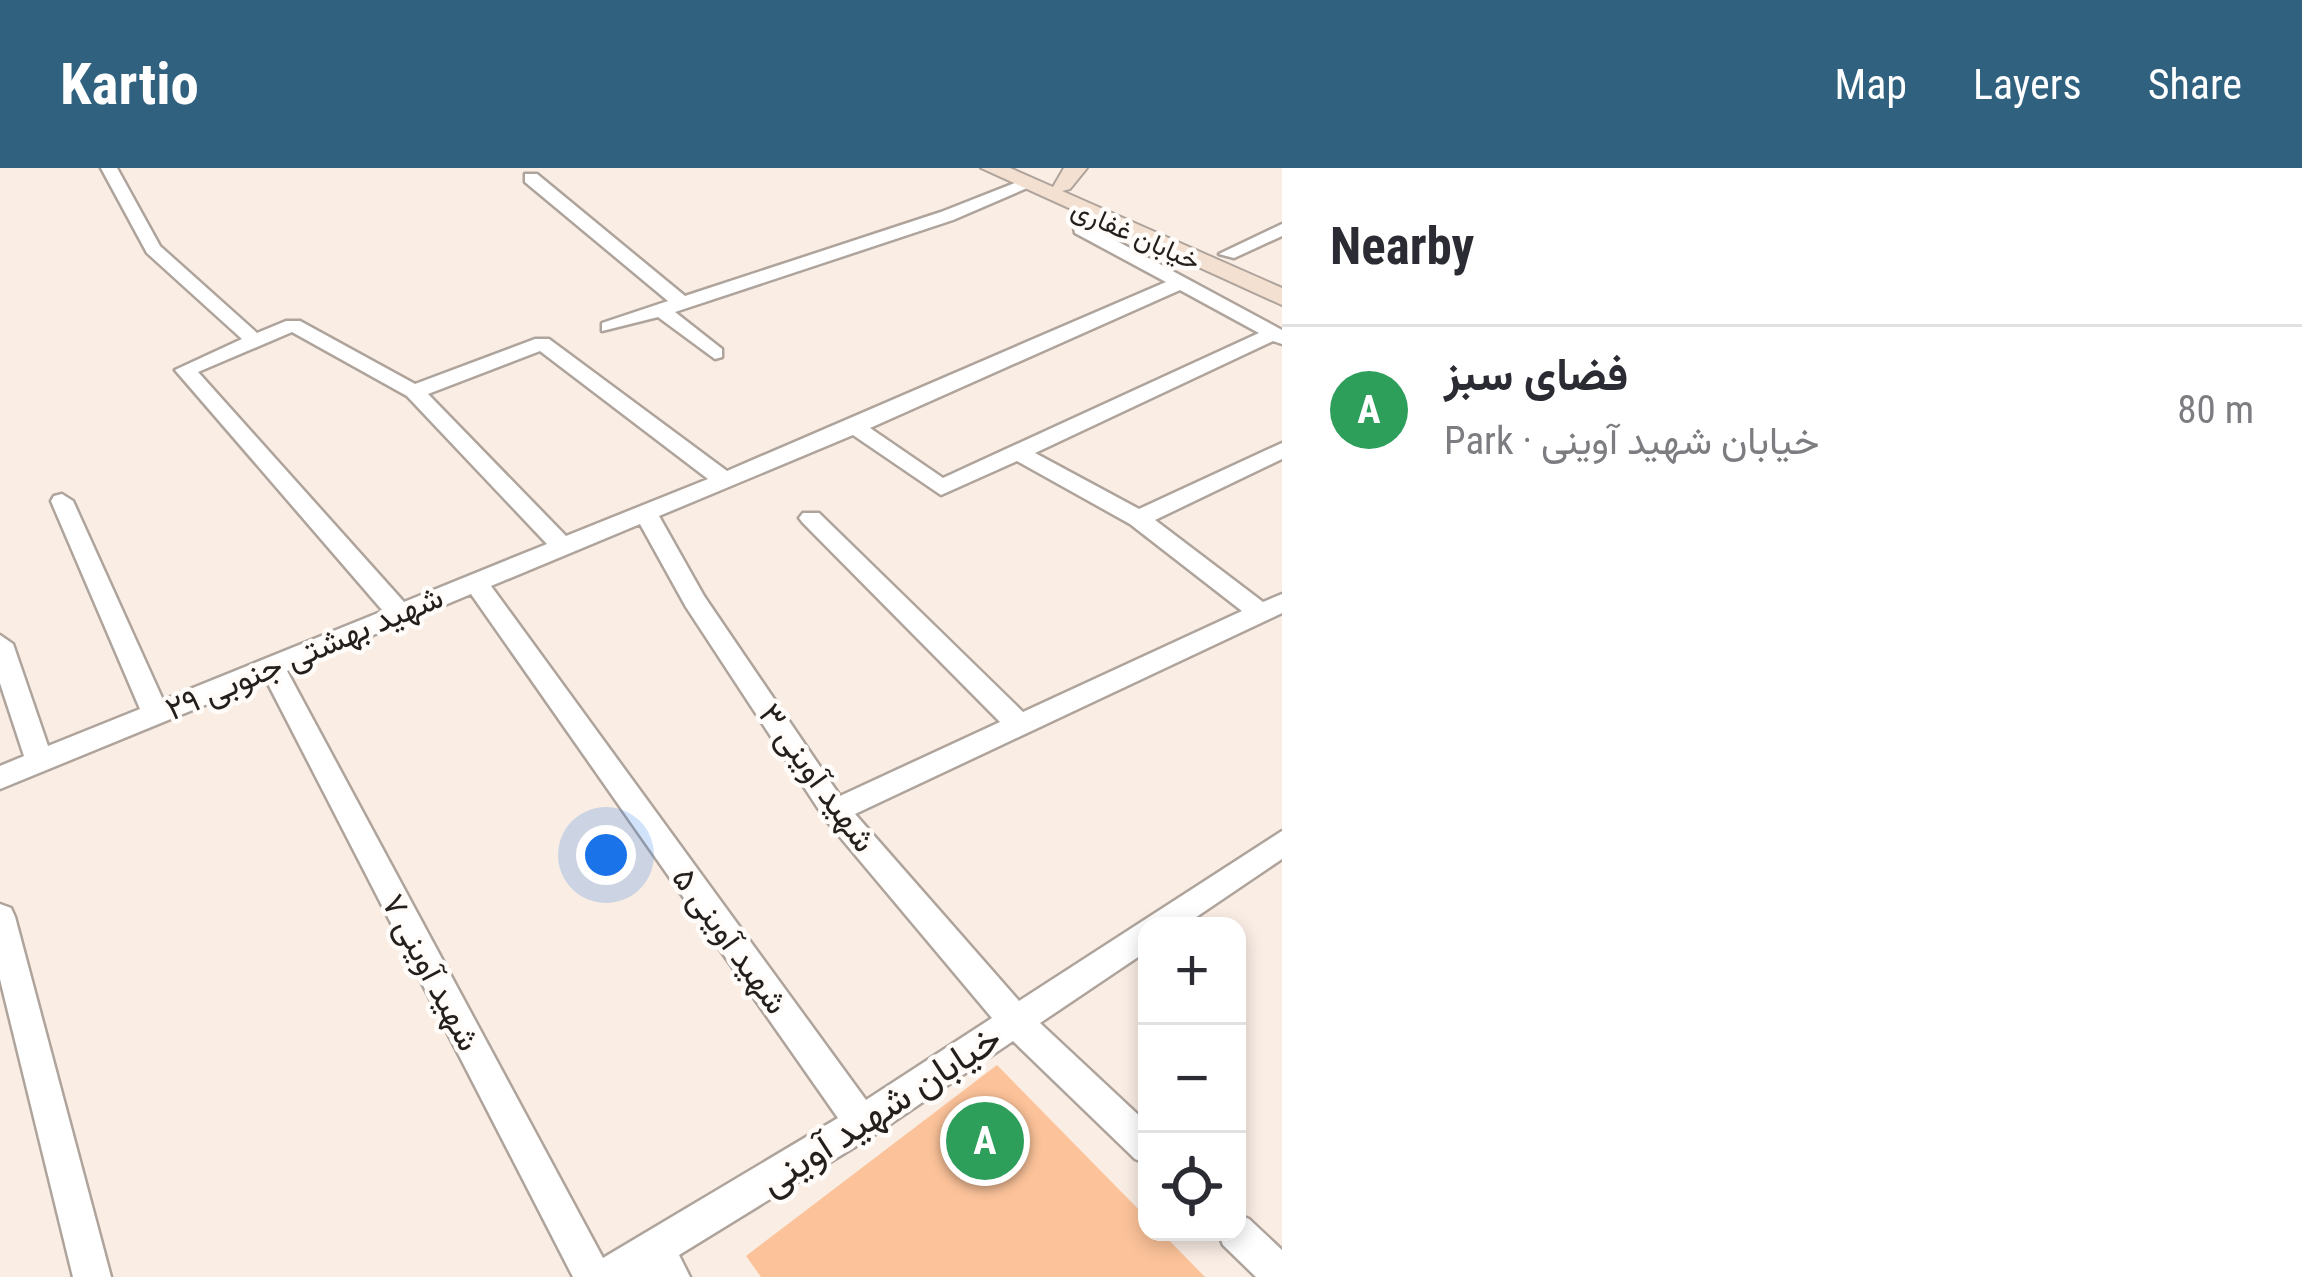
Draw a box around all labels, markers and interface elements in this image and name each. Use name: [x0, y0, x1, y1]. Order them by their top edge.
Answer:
text: Kartio: [60, 51, 199, 118]
text: Map: [1835, 60, 1907, 109]
text: Layers: [1973, 60, 2082, 109]
text: Share: [2148, 60, 2242, 109]
street label: خیابان غفاری: [1066, 192, 1205, 278]
text: Nearby: [1330, 217, 1474, 276]
text: فضای سبز: [1444, 348, 1628, 401]
text: A: [1357, 387, 1381, 433]
text: 80 m: [2177, 387, 2254, 433]
text: Park · خیابان شهید آوینی: [1444, 418, 1819, 464]
street label: شهید بهشتی جنوبی ۲۹: [160, 576, 449, 729]
street label: شهید آوینی ۳: [750, 695, 885, 860]
your location: [576, 825, 636, 885]
street label: شهید آوینی ۵: [664, 859, 797, 1022]
street label: شهید آوینی ۷: [373, 887, 489, 1058]
map controls: [1138, 917, 1246, 1241]
button: +: [1138, 917, 1246, 1025]
street label: خیابان شهید آوینی: [751, 1015, 1010, 1206]
button: −: [1138, 1025, 1246, 1133]
pin: A: [946, 1096, 1024, 1186]
button: locate: [1138, 1133, 1246, 1241]

